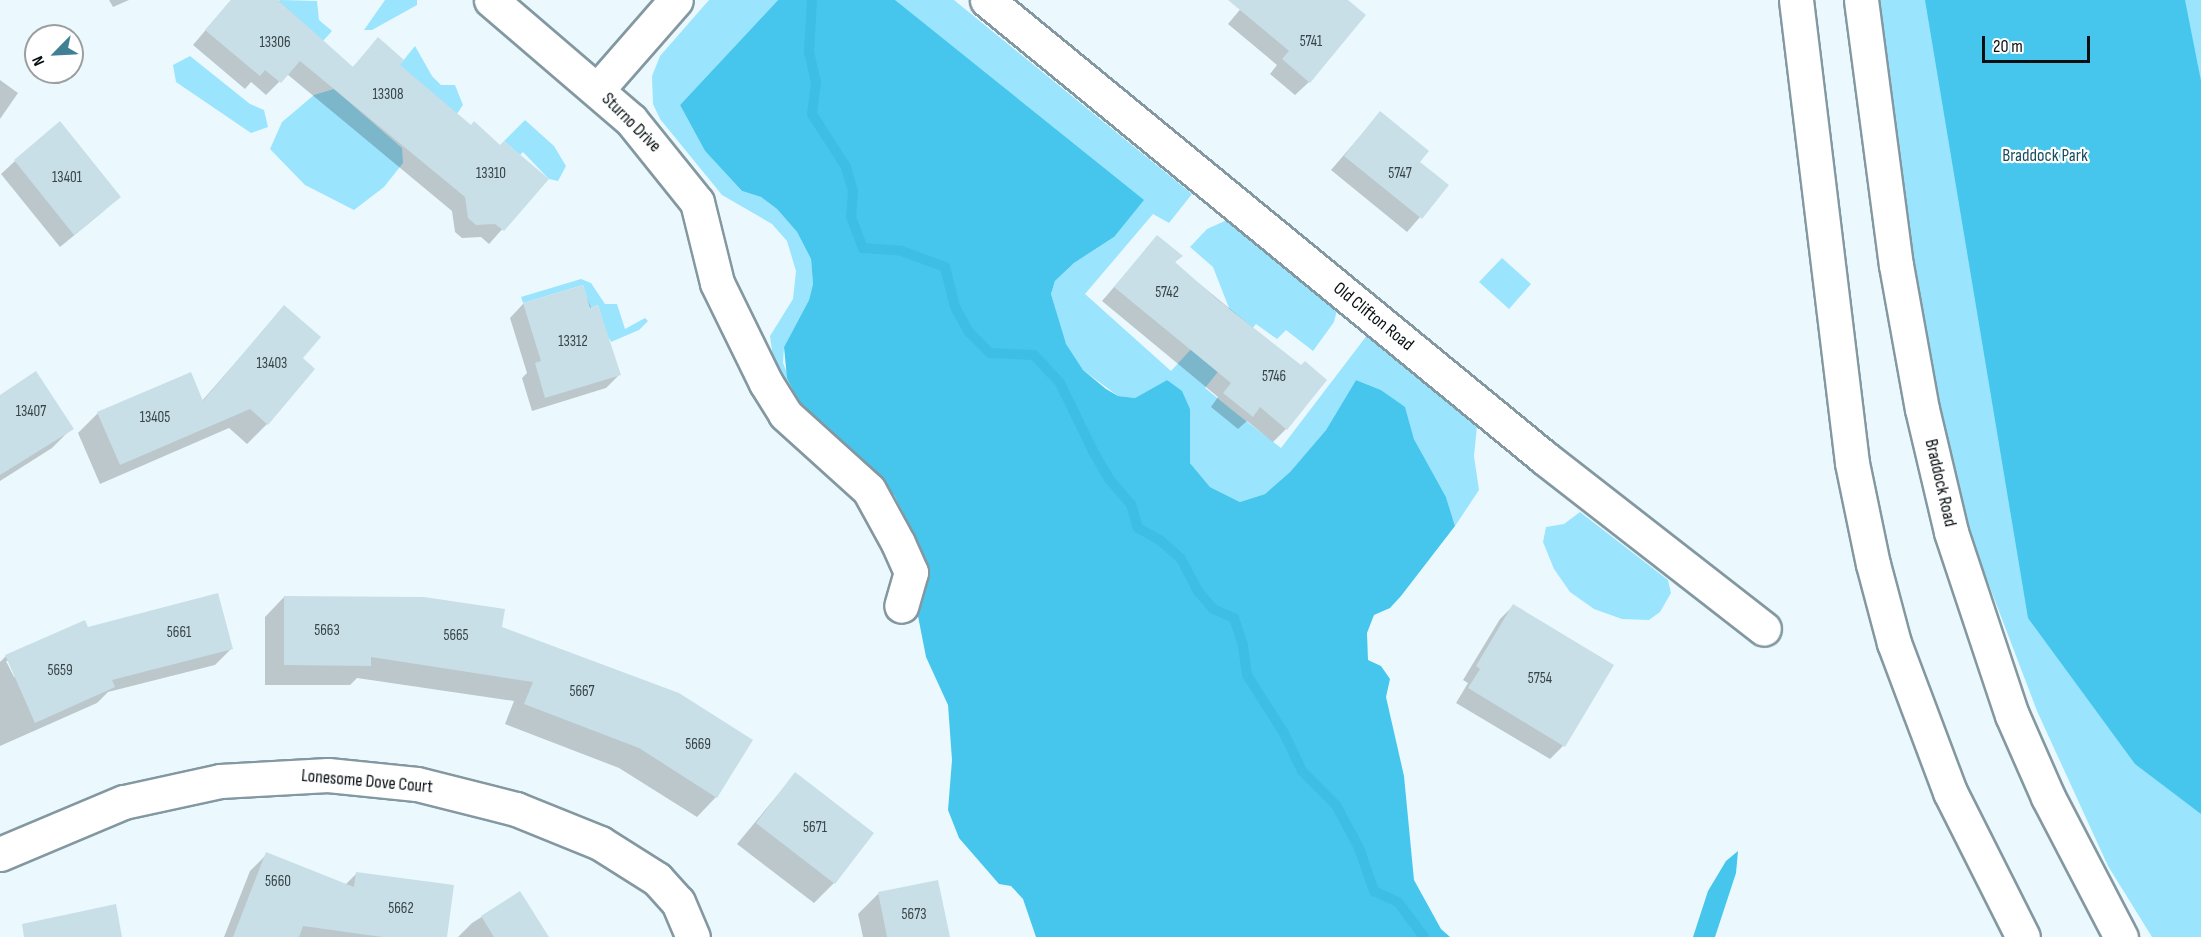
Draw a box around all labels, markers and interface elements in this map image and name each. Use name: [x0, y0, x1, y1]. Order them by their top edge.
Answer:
north arrow: [24, 24, 84, 84]
scale bar: [1985, 24, 2093, 62]
house number: 5741: [1300, 33, 1322, 51]
house number: 13306: [259, 34, 291, 52]
text: 20 m: [1993, 36, 2023, 57]
text: N: [29, 53, 49, 68]
house number: 13308: [372, 86, 404, 104]
street label: Sturno Drive: [597, 89, 665, 157]
park label: Braddock Park: [2002, 145, 2088, 167]
house number: 13310: [476, 165, 506, 183]
house number: 5747: [1388, 165, 1412, 183]
house number: 13401: [52, 169, 82, 187]
street label: Old Clifton Road: [1329, 278, 1417, 356]
house number: 5742: [1155, 284, 1179, 302]
house number: 13312: [558, 333, 588, 351]
house number: 13403: [257, 355, 287, 373]
house number: 5746: [1262, 368, 1286, 386]
house number: 13407: [16, 403, 46, 421]
house number: 13405: [140, 409, 170, 427]
street label: Braddock Road: [1919, 437, 1961, 529]
house number: 5663: [314, 622, 340, 640]
house number: 5661: [167, 624, 191, 642]
house number: 5665: [443, 627, 469, 645]
house number: 5659: [47, 662, 73, 680]
house number: 5754: [1528, 670, 1552, 688]
house number: 5667: [569, 683, 595, 701]
house number: 5669: [685, 736, 711, 754]
street label: Lonesome Dove Court: [300, 765, 434, 799]
house number: 5671: [803, 819, 827, 837]
house number: 5660: [265, 873, 291, 891]
house number: 5662: [388, 900, 414, 918]
house number: 5673: [902, 906, 926, 924]

